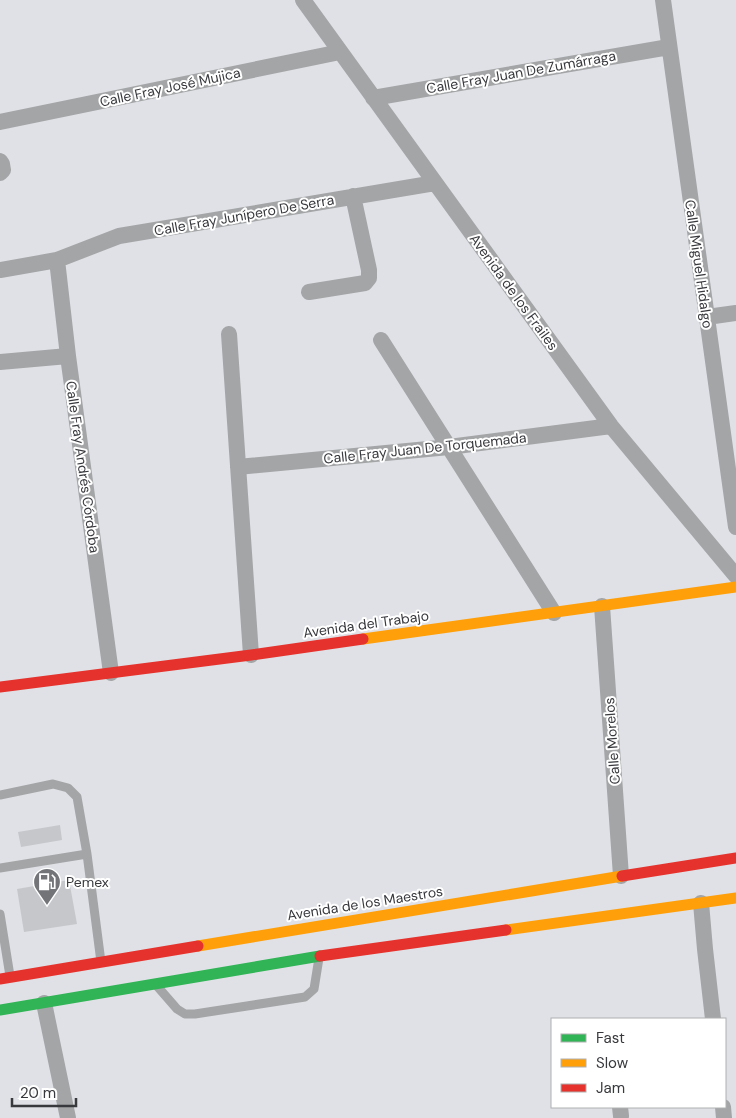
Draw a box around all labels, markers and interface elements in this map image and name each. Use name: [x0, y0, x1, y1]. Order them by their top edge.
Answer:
street label: Calle Fray Juan De Zumárraga: [425, 46, 617, 98]
street label: Calle Fray José Mujica: [98, 63, 242, 111]
street label: Calle Fray Junípero De Serra: [153, 190, 335, 240]
street label: Calle Miguel Hidalgo: [681, 199, 717, 329]
street label: Avenida de los Frailes: [466, 230, 562, 354]
street label: Calle Fray Andrés Córdoba: [62, 380, 104, 554]
street label: Calle Fray Juan De Torquemada: [323, 428, 527, 468]
street label: Avenida del Trabajo: [302, 606, 430, 642]
street label: Calle Morelos: [600, 697, 624, 785]
fuel station icon: Pemex: [32, 867, 62, 906]
place label: Pemex: [66, 873, 109, 891]
street label: Avenida de los Maestros: [286, 882, 444, 924]
legend: [551, 1018, 726, 1108]
text: Fast: [596, 1028, 625, 1048]
text: Slow: [596, 1053, 629, 1073]
scale bar: [12, 1076, 76, 1108]
text: Jam: [596, 1078, 625, 1098]
text: 20 m: [20, 1083, 56, 1103]

